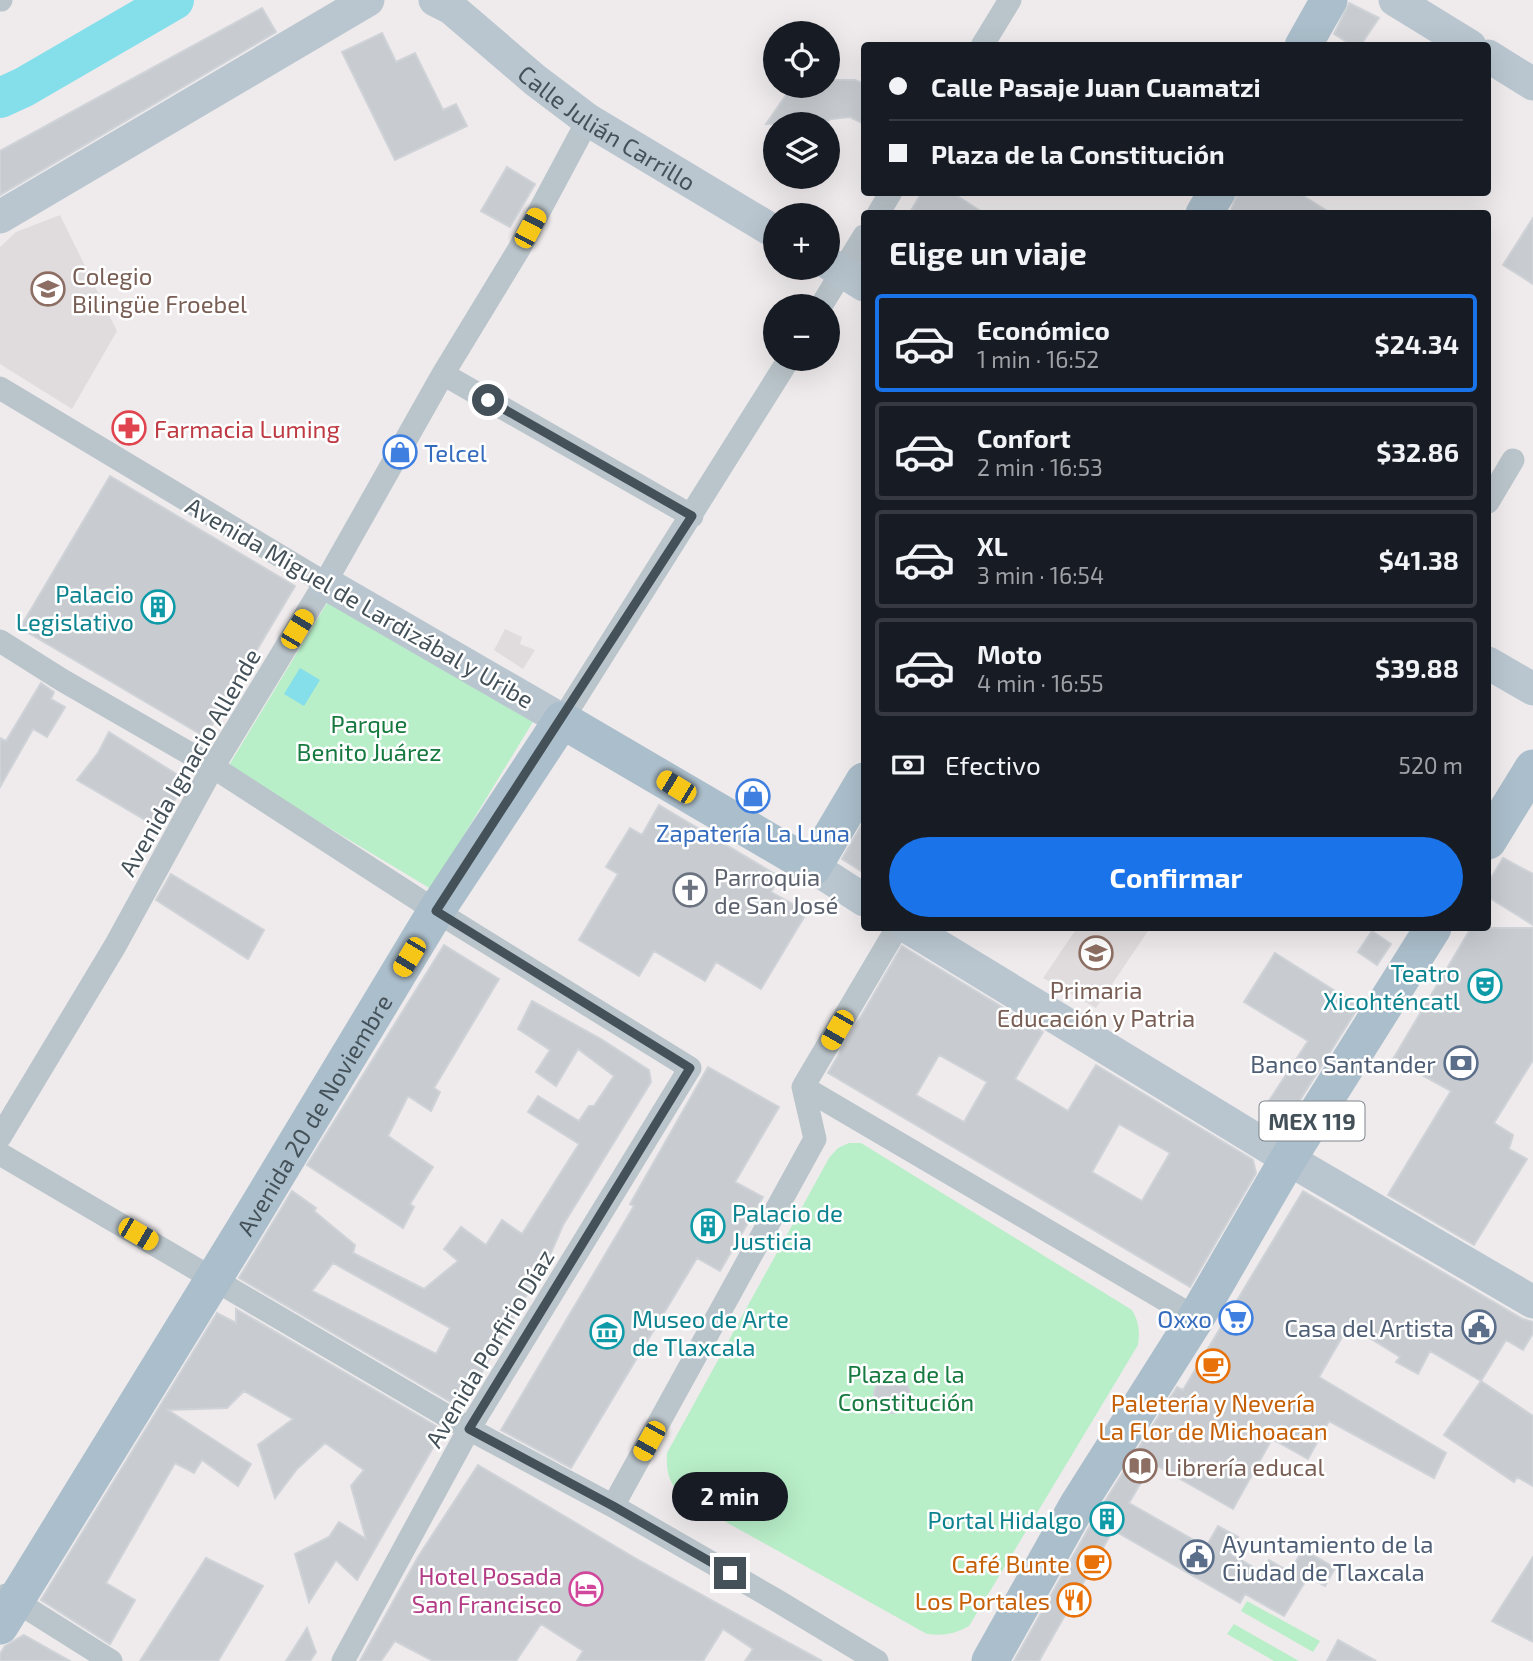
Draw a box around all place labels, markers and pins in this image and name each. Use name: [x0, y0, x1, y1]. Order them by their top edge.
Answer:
place label: Colegio Bilingüe Froebel: [72, 261, 247, 318]
school or university icon: Colegio Bilingüe Froebel: [29, 270, 67, 308]
pharmacy icon: Farmacia Luming: [110, 409, 148, 447]
place label: Farmacia Luming: [154, 414, 340, 443]
shop icon: Telcel: [381, 433, 419, 471]
place label: Telcel: [424, 438, 487, 467]
place label: Palacio Legislativo: [16, 579, 134, 636]
building icon: Palacio Legislativo: [139, 588, 177, 626]
shop icon: Zapatería La Luna: [734, 777, 772, 815]
place label: Zapatería La Luna: [656, 818, 850, 847]
place label: Parroquia de San José: [714, 862, 838, 919]
church icon: Parroquia de San José: [671, 871, 709, 909]
school or university icon: Primaria Educación y Patria: [1077, 934, 1115, 972]
place label: Teatro Xicohténcatl: [1323, 958, 1460, 1015]
theatre icon: Teatro Xicohténcatl: [1466, 967, 1504, 1005]
place label: Primaria Educación y Patria: [997, 975, 1195, 1032]
bank icon: Banco Santander: [1442, 1044, 1480, 1082]
place label: Banco Santander: [1250, 1049, 1436, 1078]
place label: Palacio de Justicia: [732, 1198, 843, 1255]
building icon: Palacio de Justicia: [689, 1207, 727, 1245]
supermarket icon: Oxxo: [1217, 1299, 1255, 1337]
place label: Museo de Arte de Tlaxcala: [632, 1304, 789, 1361]
place label: Oxxo: [1157, 1304, 1212, 1333]
public building icon: Casa del Artista: [1460, 1308, 1498, 1346]
museum icon: Museo de Arte de Tlaxcala: [588, 1313, 626, 1351]
place label: Casa del Artista: [1284, 1313, 1454, 1342]
cafe icon: Paletería y Nevería La Flor de Michoacan: [1194, 1347, 1232, 1385]
place label: Paletería y Nevería La Flor de Michoacan: [1098, 1388, 1328, 1445]
library icon: Librería educal: [1121, 1447, 1159, 1485]
place label: Librería educal: [1164, 1452, 1325, 1481]
building icon: Portal Hidalgo: [1088, 1500, 1126, 1538]
place label: Portal Hidalgo: [928, 1505, 1082, 1534]
place label: Ayuntamiento de la Ciudad de Tlaxcala: [1222, 1529, 1433, 1586]
public building icon: Ayuntamiento de la Ciudad de Tlaxcala: [1178, 1538, 1216, 1576]
cafe icon: Café Bunte: [1075, 1544, 1113, 1582]
place label: Café Bunte: [951, 1549, 1070, 1578]
place label: Hotel Posada San Francisco: [412, 1561, 562, 1618]
hotel icon: Hotel Posada San Francisco: [567, 1570, 605, 1608]
restaurant icon: Los Portales: [1055, 1581, 1093, 1619]
place label: Los Portales: [915, 1586, 1050, 1615]

